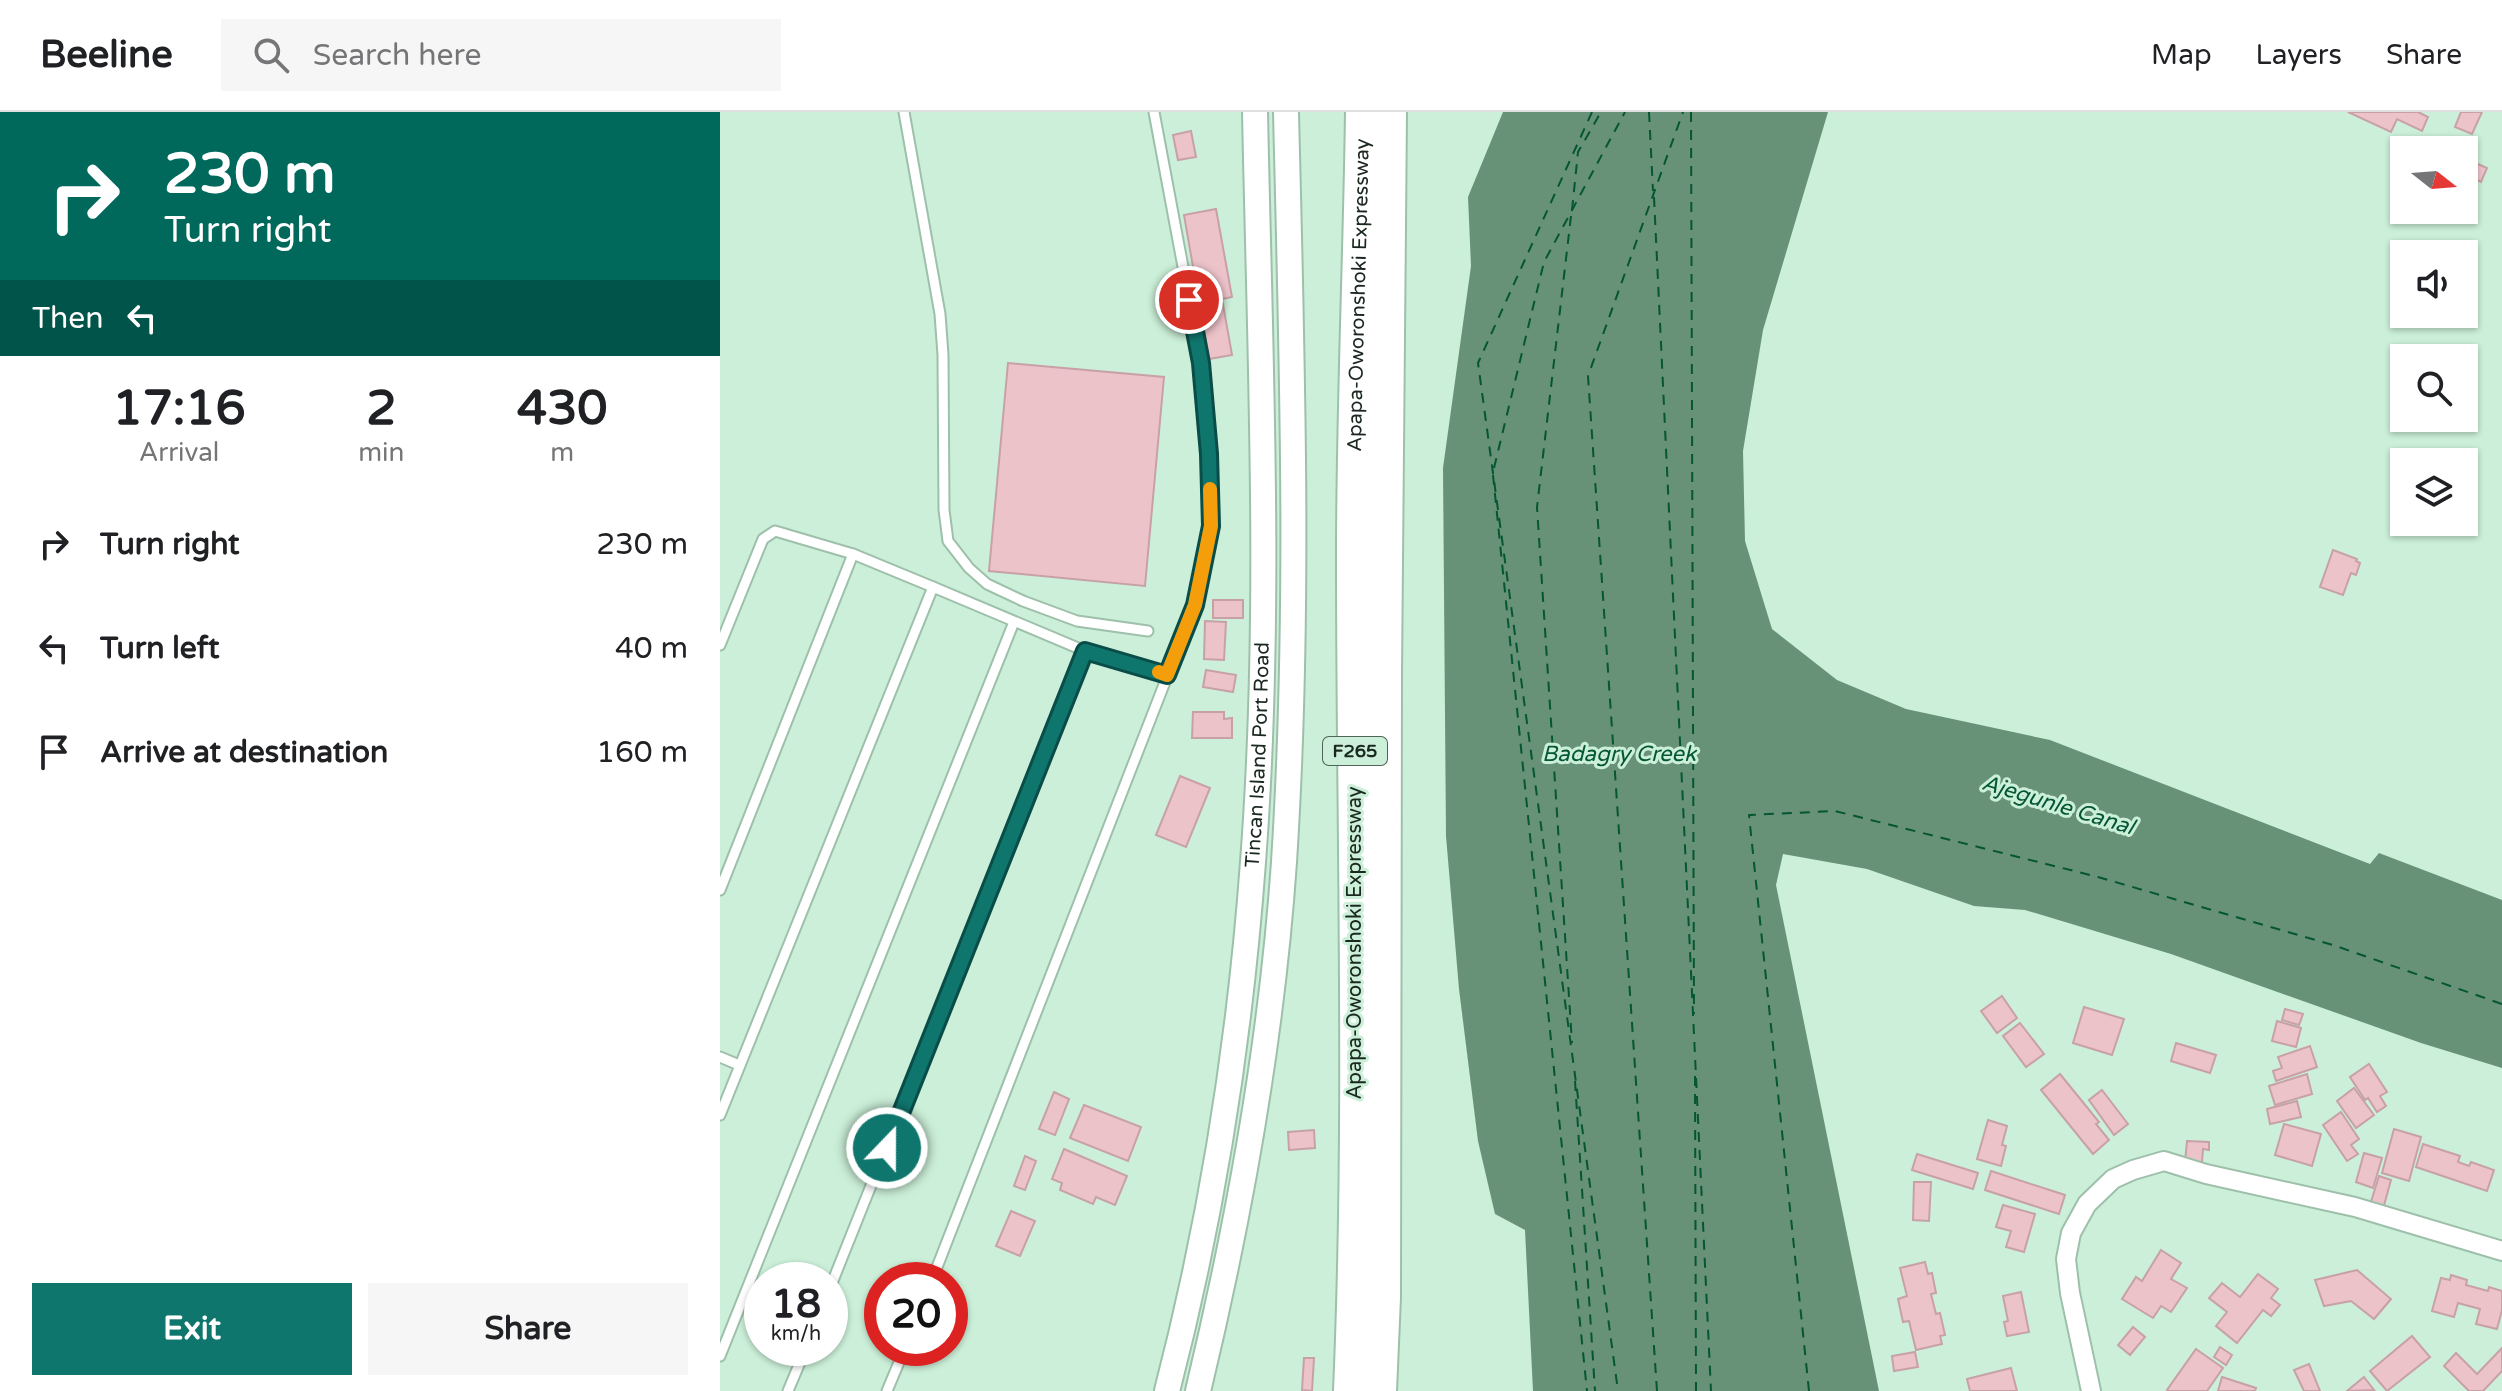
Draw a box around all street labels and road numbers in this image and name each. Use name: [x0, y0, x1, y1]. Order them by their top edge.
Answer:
street label: Apapa-Oworonshoki Expressway: [1343, 138, 1375, 452]
street label: Tincan Island Port Road: [1241, 642, 1275, 869]
road number: F265: [1323, 737, 1387, 765]
street label: Apapa-Oworonshoki Expressway: [1343, 786, 1367, 1100]

